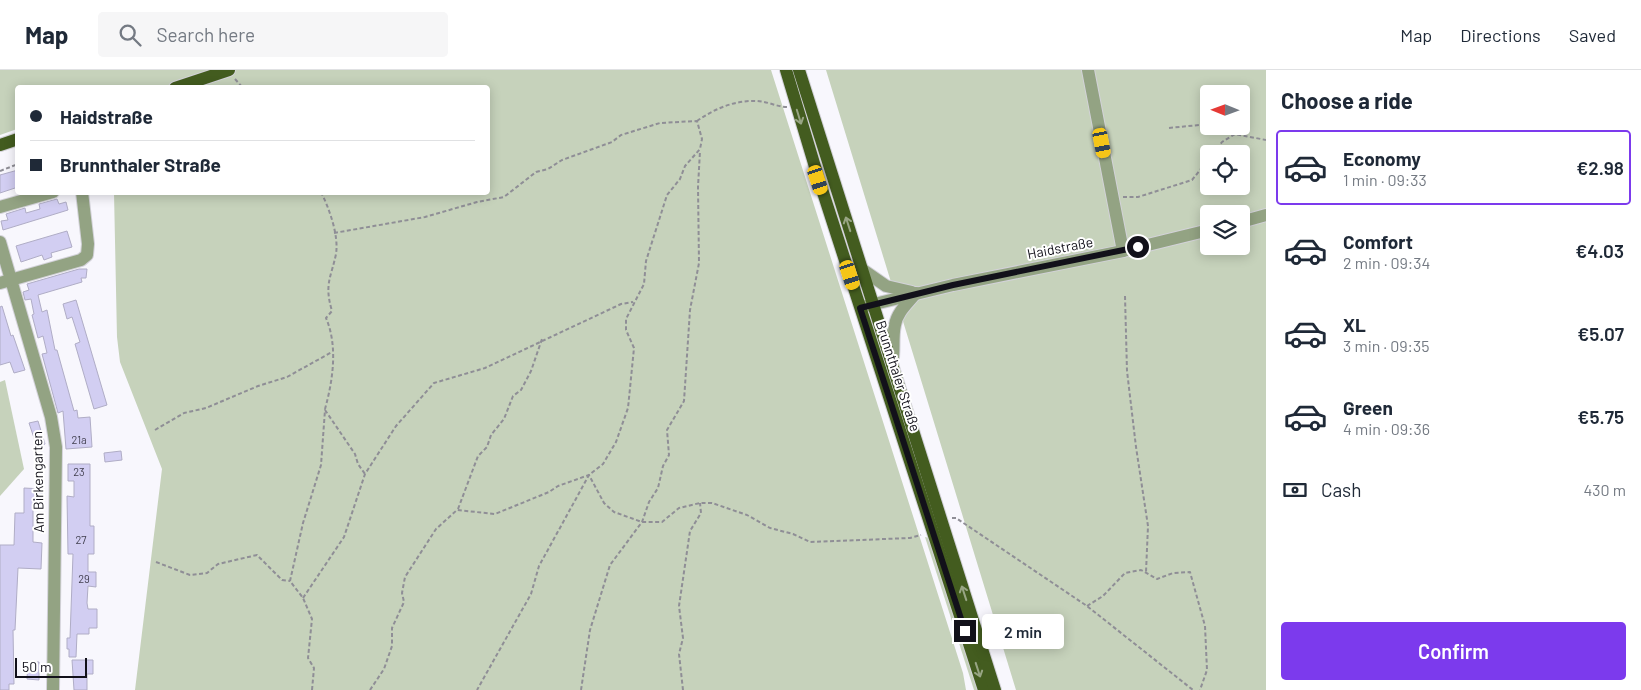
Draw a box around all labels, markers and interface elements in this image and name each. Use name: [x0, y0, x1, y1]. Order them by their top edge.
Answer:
search box: [98, 12, 448, 57]
text: Map: [25, 20, 68, 49]
icon: search: [116, 21, 144, 49]
text: Search here: [156, 23, 255, 46]
text: Map: [1400, 24, 1432, 46]
text: Directions: [1460, 24, 1541, 46]
text: Saved: [1569, 24, 1616, 46]
north arrow: [1200, 85, 1250, 135]
map controls: [1200, 85, 1250, 255]
text: Choose a ride: [1281, 87, 1413, 113]
text: Haidstraße: [60, 105, 153, 128]
one-way arrow: [795, 109, 805, 125]
car: [1091, 127, 1112, 159]
button: locate: [1200, 145, 1250, 195]
icon: car: [1283, 145, 1328, 190]
text: Economy: [1343, 147, 1421, 170]
text: Brunnthaler Straße: [60, 153, 221, 176]
text: €2.98: [1576, 156, 1624, 179]
car: [806, 163, 829, 197]
text: 1 min · 09:33: [1343, 170, 1427, 189]
button: layers: [1200, 205, 1250, 255]
one-way arrow: [843, 216, 853, 232]
icon: car: [1283, 228, 1328, 273]
text: Comfort: [1343, 230, 1413, 253]
street label: Haidstraße: [1025, 233, 1094, 262]
route start: [1127, 236, 1149, 258]
text: €4.03: [1575, 239, 1624, 262]
text: 2 min · 09:34: [1343, 253, 1430, 272]
car: [838, 258, 861, 292]
icon: car: [1283, 311, 1328, 356]
text: XL: [1343, 313, 1366, 336]
street label: Brunnthaler Straße: [873, 318, 924, 433]
text: €5.07: [1577, 322, 1624, 345]
text: 3 min · 09:35: [1343, 336, 1429, 355]
icon: car: [1283, 394, 1328, 439]
text: Green: [1343, 396, 1393, 419]
text: €5.75: [1577, 405, 1624, 428]
text: 4 min · 09:36: [1343, 419, 1430, 438]
street label: Am Birkengarten: [28, 431, 47, 533]
house number: 21a: [71, 433, 87, 446]
house number: 23: [73, 465, 85, 478]
icon: cash: [1281, 476, 1309, 504]
text: Cash: [1321, 478, 1362, 501]
text: 430 m: [1583, 480, 1626, 499]
house number: 27: [75, 533, 87, 546]
house number: 29: [78, 572, 90, 585]
one-way arrow: [959, 586, 969, 602]
callout: 2 min: [982, 614, 1065, 648]
route end: [954, 620, 976, 642]
text: 2 min: [1004, 622, 1042, 641]
button: Confirm: [1281, 622, 1626, 680]
scale bar: [15, 655, 88, 678]
text: 50 m: [22, 658, 51, 675]
one-way arrow: [974, 662, 983, 677]

